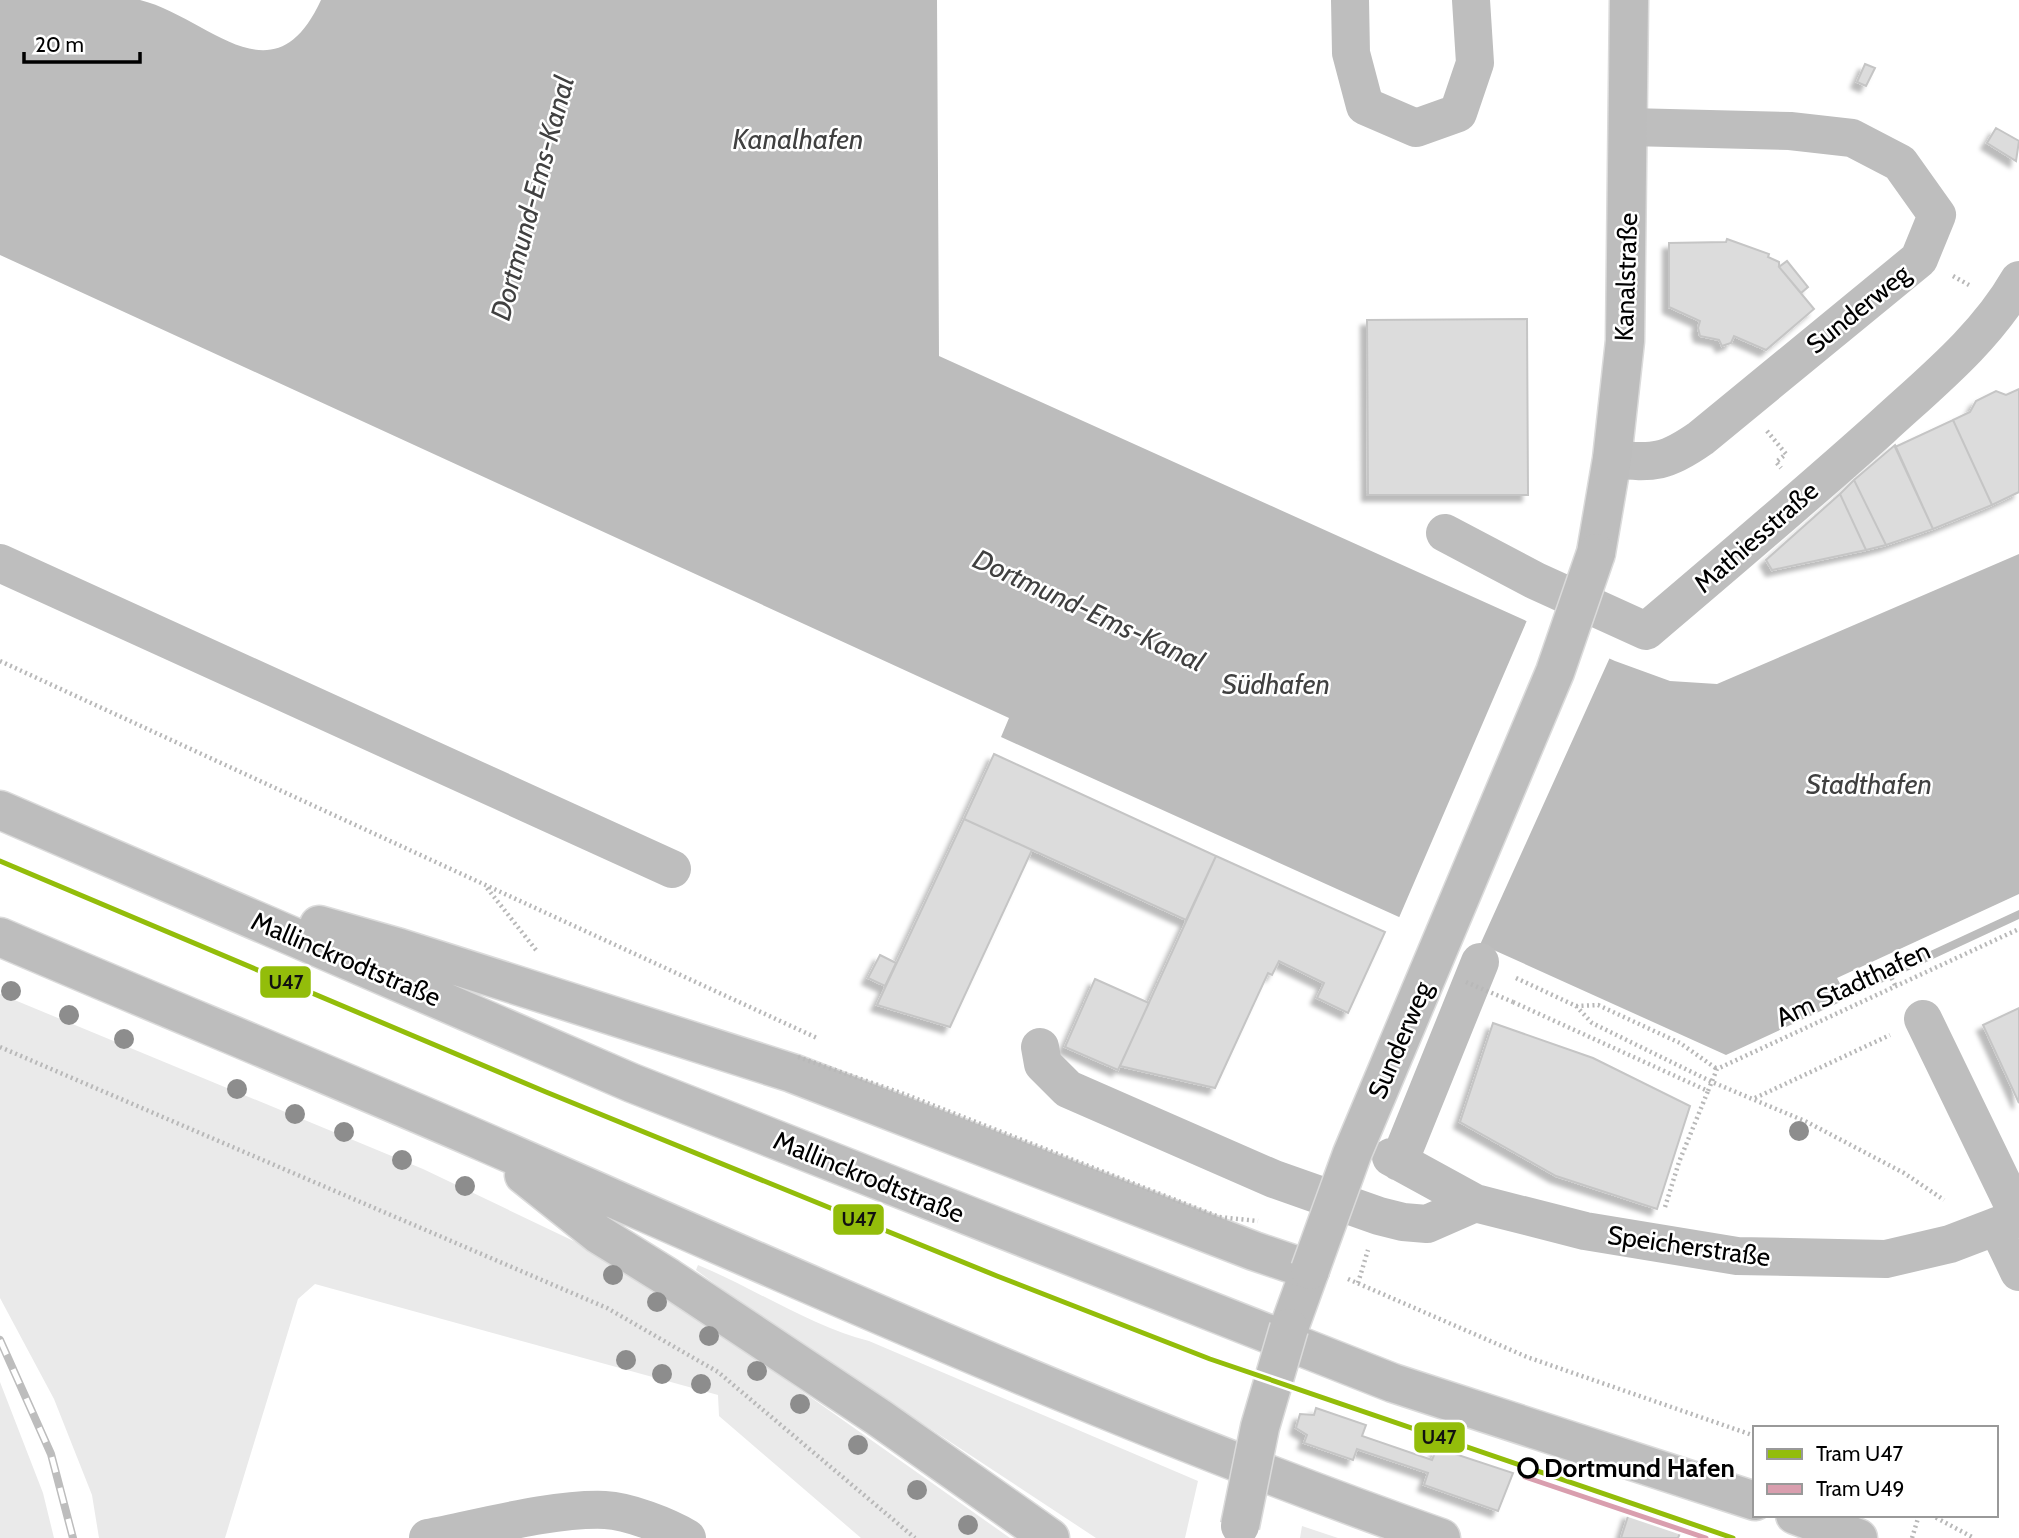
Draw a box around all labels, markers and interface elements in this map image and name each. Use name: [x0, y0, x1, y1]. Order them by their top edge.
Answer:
scale bar: [24, 21, 140, 65]
text: 20 m: [35, 32, 84, 57]
water label: Dortmund-Ems-Kanal: [483, 72, 581, 324]
water label: Kanalhafen: [733, 122, 863, 156]
street label: Kanalstraße: [1608, 212, 1644, 342]
street label: Sunderweg: [1800, 257, 1917, 360]
street label: Mathiesstraße: [1687, 474, 1825, 600]
water label: Dortmund-Ems-Kanal: [968, 541, 1211, 679]
water label: Südhafen: [1222, 667, 1330, 701]
water label: Stadthafen: [1806, 767, 1932, 801]
street label: Mallinckrodtstraße: [246, 905, 446, 1013]
street label: Am Stadthafen: [1771, 934, 1935, 1034]
line badge: U47: [259, 965, 312, 999]
text: U47: [268, 971, 304, 994]
street label: Sunderweg: [1361, 976, 1439, 1103]
street label: Mallinckrodtstraße: [769, 1124, 969, 1230]
line badge: U47: [832, 1203, 885, 1236]
text: U47: [841, 1208, 877, 1231]
street label: Speicherstraße: [1606, 1219, 1772, 1273]
line badge: U47: [1413, 1421, 1466, 1454]
text: U47: [1421, 1426, 1457, 1449]
legend: [1753, 1426, 1998, 1517]
text: Tram U47: [1816, 1441, 1903, 1466]
place label: Dortmund Hafen: [1544, 1452, 1735, 1484]
marker: Dortmund Hafen: [1518, 1458, 1538, 1478]
text: Tram U49: [1816, 1476, 1904, 1501]

